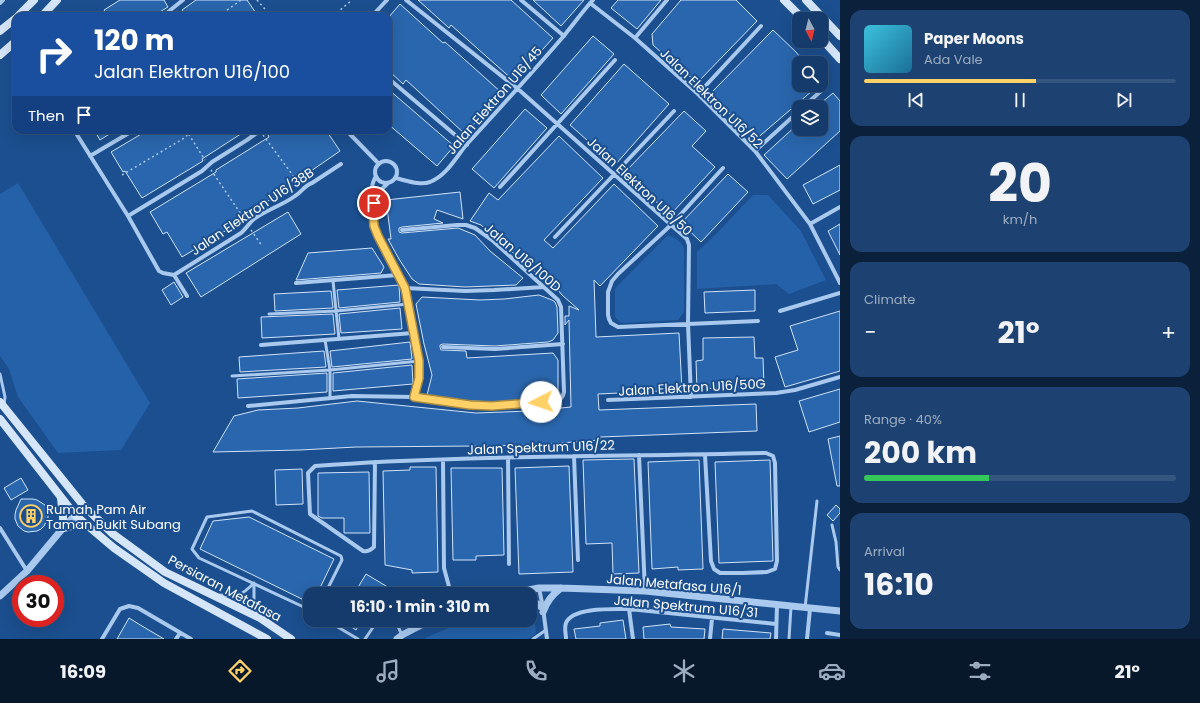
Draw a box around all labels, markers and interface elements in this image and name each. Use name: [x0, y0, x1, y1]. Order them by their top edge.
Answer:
north arrow: [792, 12, 828, 48]
map controls: [792, 12, 828, 136]
text: 120 m: [94, 21, 174, 60]
icon: right: [28, 28, 80, 80]
text: Paper Moons: [924, 28, 1024, 49]
street label: Jalan Elektron U16/45: [442, 42, 547, 158]
street label: Jalan Elektron U16/52: [656, 44, 767, 153]
text: Ada Vale: [924, 50, 983, 69]
button: search: [792, 56, 828, 92]
text: Jalan Elektron U16/100: [94, 59, 290, 84]
icon: previous: [905, 89, 927, 111]
icon: pause: [1009, 89, 1031, 111]
icon: next: [1113, 89, 1135, 111]
button: layers: [792, 100, 828, 136]
icon: arrive: [73, 104, 95, 126]
text: Then: [28, 105, 65, 126]
street label: Jalan Elektron U16/50: [583, 133, 696, 240]
text: 20: [988, 147, 1052, 220]
street label: Jalan Elektron U16/38B: [187, 163, 318, 260]
pin: [357, 186, 391, 220]
icon: arrive: [363, 192, 385, 214]
text: km/h: [1003, 210, 1037, 229]
street label: Jalan U16/100D: [480, 219, 565, 296]
text: Climate: [864, 290, 915, 309]
text: 21°: [997, 311, 1040, 354]
text: −: [864, 317, 876, 348]
text: +: [1161, 317, 1176, 348]
street label: Jalan Elektron U16/50G: [618, 374, 766, 401]
position arrow: [520, 381, 562, 423]
text: Range · 40%: [864, 410, 942, 429]
text: 200 km: [864, 431, 977, 474]
street label: Jalan Spektrum U16/22: [467, 435, 615, 460]
place label: Rumah Pam Air Taman Bukit Subang: [46, 500, 181, 534]
building icon: Rumah Pam Air Taman Bukit Subang: [18, 503, 44, 529]
text: Arrival: [864, 542, 905, 561]
street label: Persiaran Metafasa: [165, 550, 285, 626]
text: 16:10: [864, 563, 934, 606]
street label: Jalan Metafasa U16/1: [605, 569, 742, 600]
speed limit sign: 30: [12, 575, 64, 627]
street label: Jalan Spektrum U16/31: [613, 591, 759, 622]
text: 16:10 · 1 min · 310 m: [350, 596, 490, 617]
icon: directions: [226, 657, 254, 685]
icon: music: [374, 657, 402, 685]
icon: phone: [522, 657, 550, 685]
icon: climate: [670, 657, 698, 685]
icon: car: [818, 657, 846, 685]
icon: filters: [966, 657, 994, 685]
text: 16:09: [60, 659, 106, 684]
text: 21°: [1115, 659, 1140, 684]

